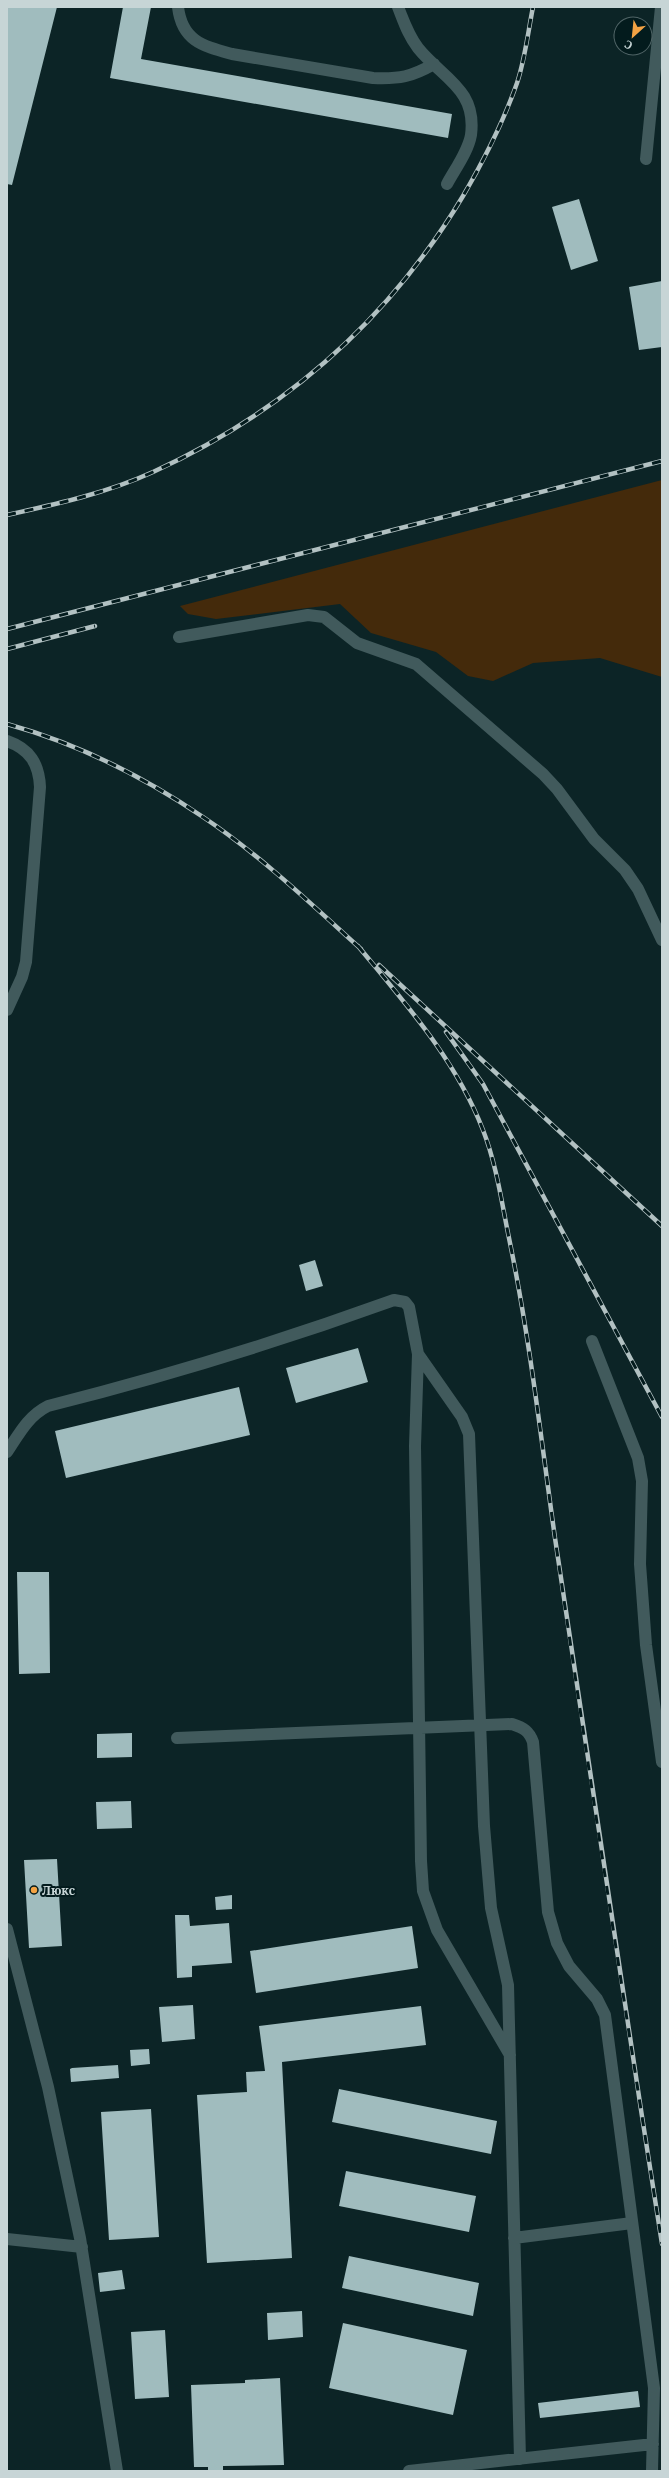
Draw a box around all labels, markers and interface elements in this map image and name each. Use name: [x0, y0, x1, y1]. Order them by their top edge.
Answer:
north arrow: [613, 16, 653, 56]
text: С: [622, 37, 635, 54]
place label: Люкс: [42, 1882, 75, 1899]
marker: Люкс: [29, 1885, 39, 1895]

